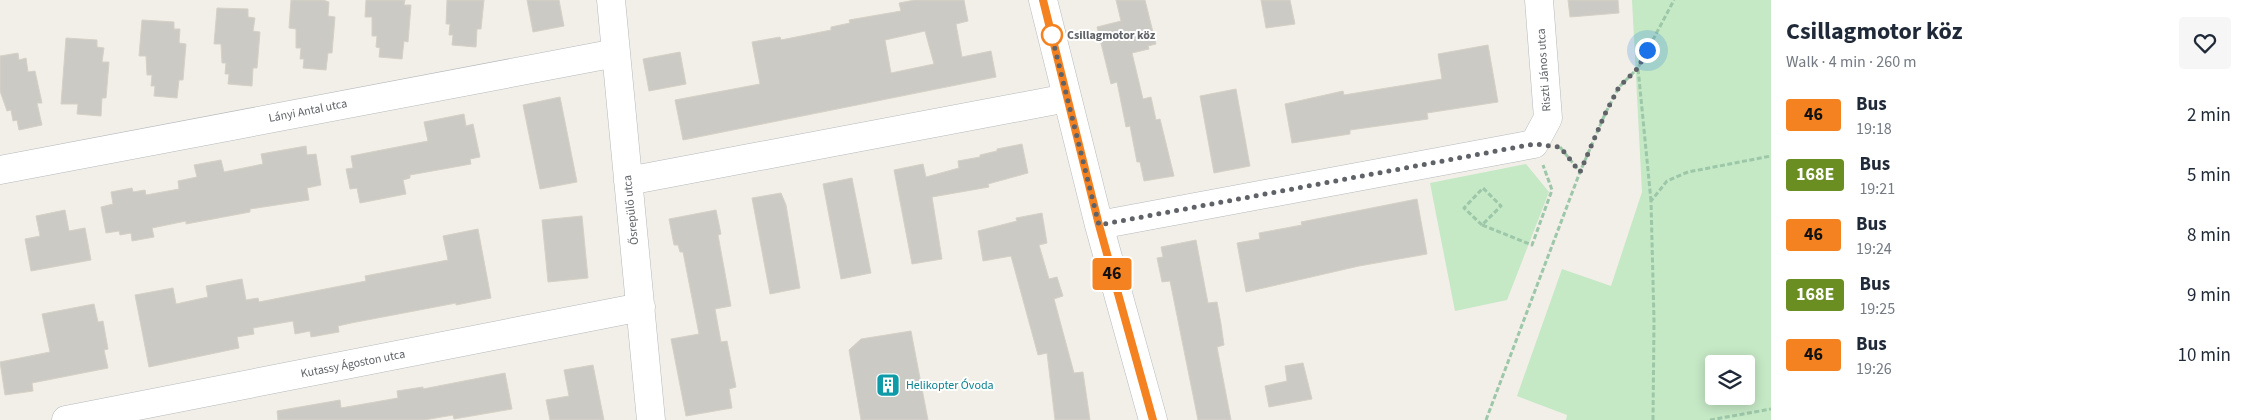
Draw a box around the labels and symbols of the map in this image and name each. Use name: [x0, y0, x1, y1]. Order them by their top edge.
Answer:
marker: Csillagmotor köz: [1041, 24, 1063, 46]
place label: Csillagmotor köz: [1067, 27, 1156, 44]
street label: Riszti János utca: [1533, 28, 1555, 112]
your location: [1635, 38, 1660, 63]
street label: Lányi Antal utca: [267, 95, 349, 127]
street label: Ősrepülő utca: [619, 174, 643, 246]
line badge: 46: [1090, 258, 1134, 290]
street label: Kutassy Ágoston utca: [299, 346, 407, 382]
building icon: Helikopter Óvoda: [875, 372, 901, 398]
place label: Helikopter Óvoda: [906, 377, 994, 394]

